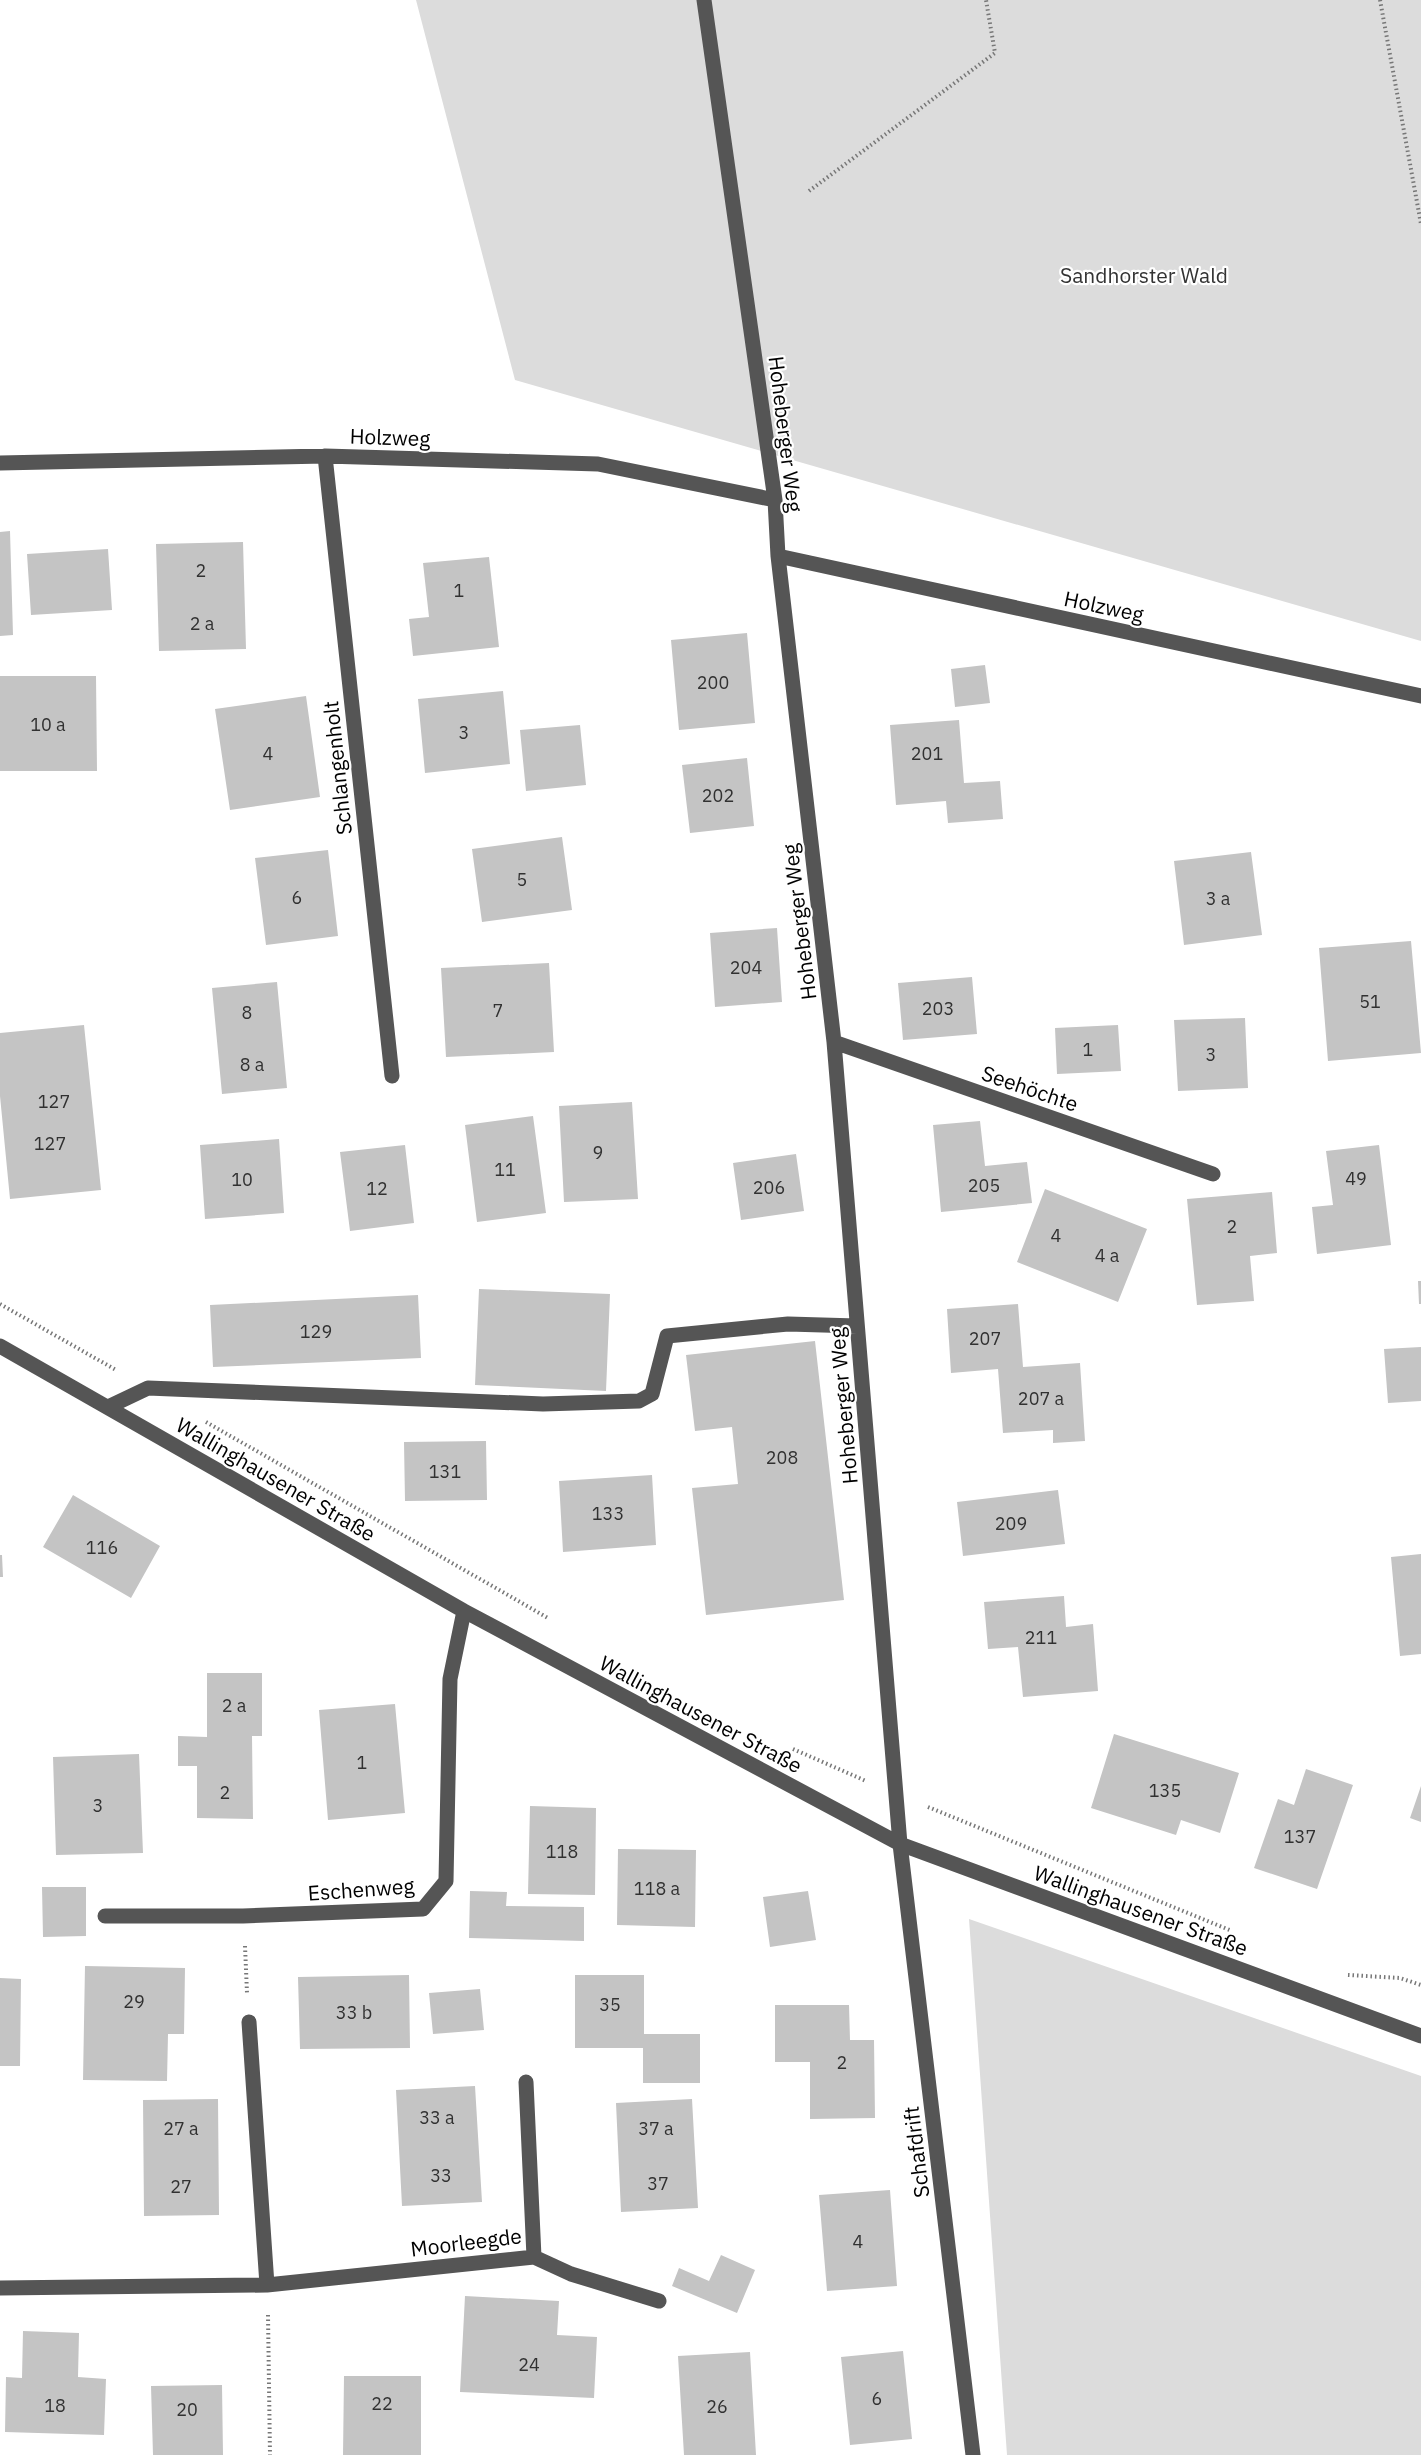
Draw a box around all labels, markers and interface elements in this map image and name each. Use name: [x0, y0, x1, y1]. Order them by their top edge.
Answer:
park label: Sandhorster Wald: [1060, 261, 1228, 289]
street label: Hoheberger Weg: [763, 354, 809, 514]
street label: Holzweg: [349, 422, 431, 452]
house number: 2: [196, 559, 206, 582]
house number: 1: [454, 579, 464, 602]
street label: Holzweg: [1062, 584, 1146, 628]
house number: 2 a: [190, 612, 215, 635]
house number: 200: [697, 671, 729, 694]
street label: Schlangenholt: [316, 700, 358, 836]
house number: 10 a: [30, 713, 66, 736]
house number: 3: [459, 721, 469, 744]
house number: 4: [263, 742, 274, 765]
house number: 201: [911, 742, 943, 765]
house number: 202: [702, 784, 734, 807]
street label: Hoheberger Weg: [776, 842, 822, 1002]
house number: 5: [517, 868, 527, 891]
house number: 6: [292, 886, 302, 909]
house number: 3 a: [1206, 887, 1231, 910]
house number: 204: [730, 956, 762, 979]
house number: 51: [1359, 990, 1381, 1013]
house number: 203: [922, 997, 954, 1020]
house number: 7: [493, 999, 503, 1022]
house number: 8: [242, 1001, 252, 1024]
house number: 1: [1083, 1038, 1093, 1061]
house number: 3: [1206, 1043, 1216, 1066]
house number: 8 a: [240, 1053, 265, 1076]
street label: Seehöchte: [978, 1058, 1082, 1118]
house number: 127: [38, 1090, 70, 1113]
house number: 127: [34, 1132, 66, 1155]
house number: 9: [593, 1141, 603, 1164]
house number: 11: [494, 1158, 516, 1181]
house number: 49: [1345, 1167, 1367, 1190]
house number: 10: [231, 1168, 253, 1191]
house number: 205: [968, 1174, 1000, 1197]
house number: 206: [753, 1176, 785, 1199]
house number: 12: [366, 1177, 388, 1200]
house number: 2: [1227, 1215, 1237, 1238]
house number: 4: [1051, 1224, 1062, 1247]
house number: 4 a: [1095, 1244, 1120, 1267]
house number: 129: [300, 1320, 332, 1343]
street label: Hoheberger Weg: [822, 1326, 864, 1486]
house number: 207: [969, 1327, 1001, 1350]
house number: 207 a: [1018, 1387, 1065, 1410]
street label: Wallinghausener Straße: [171, 1410, 381, 1548]
house number: 208: [766, 1446, 798, 1469]
house number: 131: [429, 1460, 461, 1483]
house number: 133: [592, 1502, 624, 1525]
house number: 209: [995, 1512, 1027, 1535]
house number: 116: [86, 1536, 118, 1559]
house number: 211: [1025, 1626, 1057, 1649]
street label: Wallinghausener Straße: [595, 1649, 807, 1779]
house number: 2 a: [222, 1694, 247, 1717]
house number: 1: [357, 1751, 367, 1774]
house number: 135: [1149, 1779, 1181, 1802]
house number: 2: [220, 1781, 230, 1804]
house number: 3: [93, 1794, 103, 1817]
house number: 137: [1284, 1825, 1316, 1848]
house number: 118: [546, 1840, 578, 1863]
street label: Wallinghausener Straße: [1030, 1858, 1252, 1962]
street label: Eschenweg: [307, 1871, 415, 1907]
house number: 118 a: [634, 1877, 681, 1900]
house number: 29: [123, 1990, 145, 2013]
house number: 35: [599, 1993, 621, 2016]
house number: 33 b: [336, 2001, 372, 2024]
house number: 2: [837, 2051, 847, 2074]
street label: Schafdrift: [897, 2105, 935, 2199]
house number: 33 a: [419, 2106, 455, 2129]
house number: 27 a: [163, 2117, 199, 2140]
house number: 37 a: [638, 2117, 674, 2140]
house number: 33: [430, 2164, 452, 2187]
house number: 37: [647, 2172, 669, 2195]
house number: 27: [170, 2175, 192, 2198]
street label: Moorleegde: [409, 2221, 523, 2263]
house number: 4: [853, 2230, 864, 2253]
house number: 24: [518, 2353, 540, 2376]
house number: 6: [872, 2387, 882, 2410]
house number: 22: [371, 2392, 393, 2415]
house number: 18: [44, 2394, 66, 2417]
house number: 26: [706, 2395, 728, 2418]
house number: 20: [176, 2398, 198, 2421]

